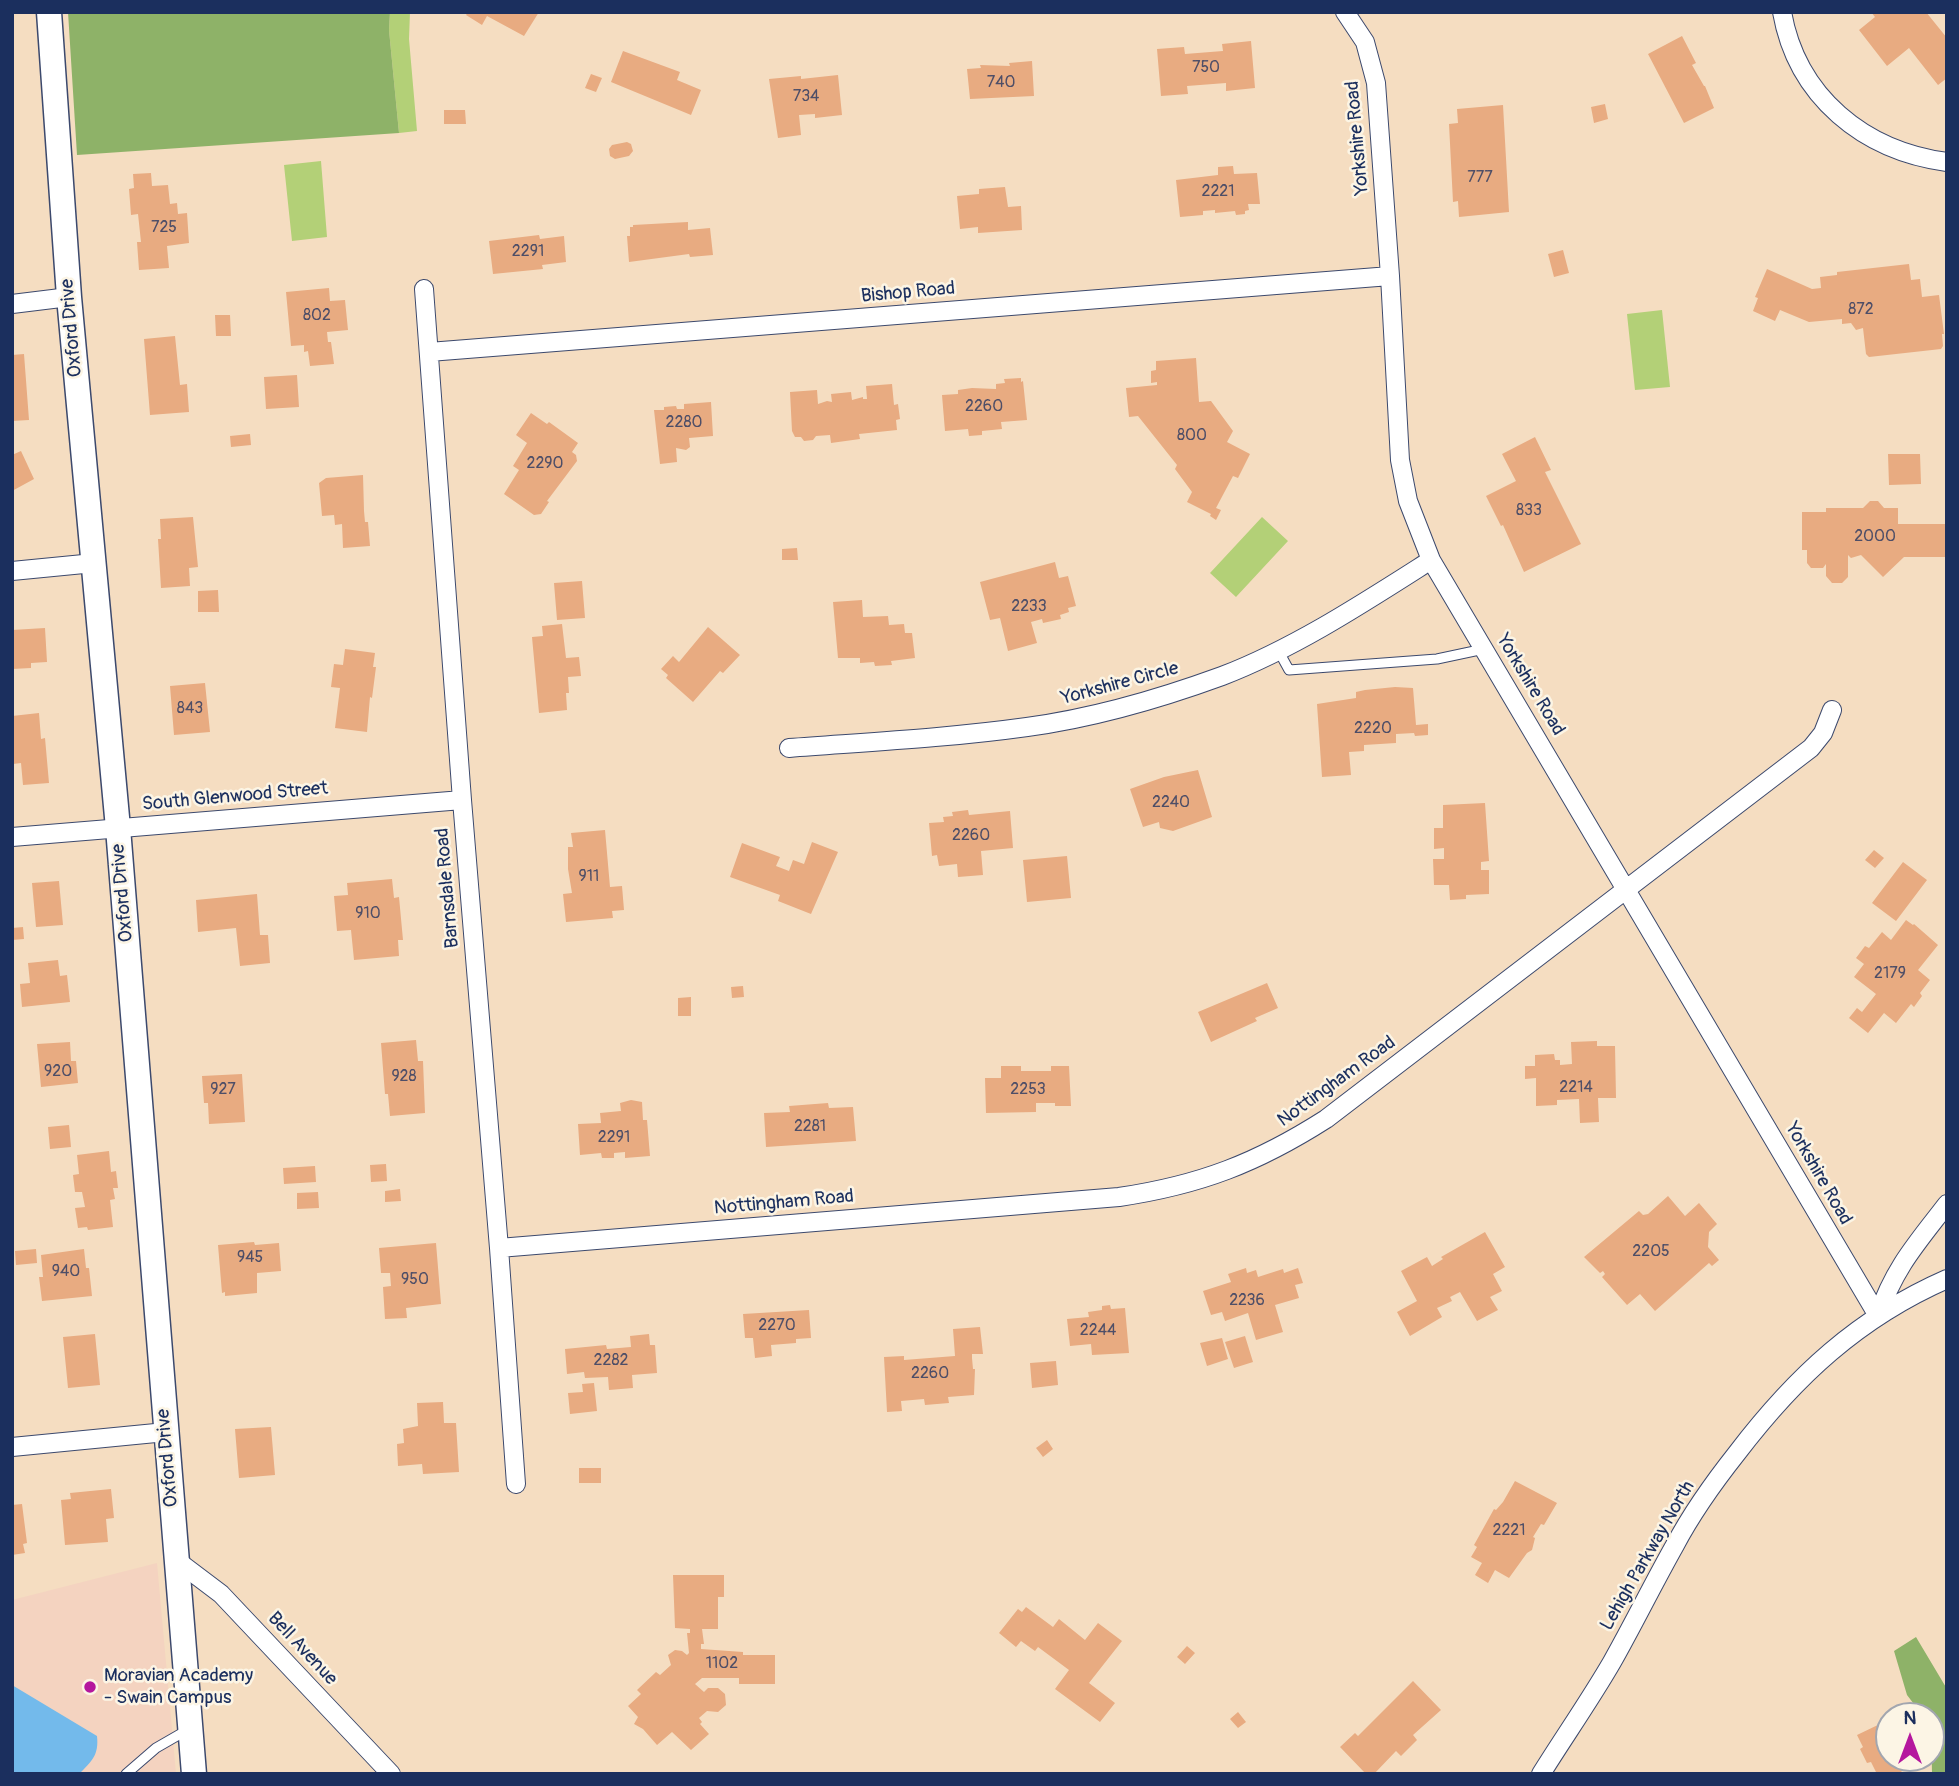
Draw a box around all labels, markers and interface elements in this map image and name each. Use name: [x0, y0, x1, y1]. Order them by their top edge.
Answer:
house number: 750: [1192, 58, 1220, 78]
house number: 740: [987, 73, 1015, 93]
street label: Yorkshire Road: [1342, 80, 1374, 196]
house number: 734: [793, 87, 819, 107]
house number: 777: [1467, 168, 1493, 188]
house number: 2221: [1201, 182, 1235, 202]
house number: 725: [151, 218, 177, 238]
house number: 2291: [512, 242, 544, 262]
street label: Oxford Drive: [56, 278, 88, 378]
street label: Bishop Road: [860, 278, 956, 308]
house number: 872: [1848, 300, 1874, 320]
house number: 802: [303, 306, 331, 326]
house number: 2260: [965, 397, 1003, 417]
house number: 2280: [666, 413, 702, 433]
house number: 800: [1177, 426, 1207, 446]
house number: 2290: [526, 454, 564, 474]
house number: 833: [1516, 501, 1542, 521]
house number: 2000: [1854, 527, 1896, 547]
house number: 2233: [1011, 597, 1047, 617]
street label: Yorkshire Road: [1491, 630, 1569, 740]
street label: Yorkshire Circle: [1059, 657, 1181, 711]
house number: 843: [177, 699, 203, 719]
house number: 2220: [1354, 719, 1392, 739]
street label: South Glenwood Street: [141, 778, 329, 816]
house number: 2240: [1152, 793, 1190, 813]
house number: 2260: [952, 826, 990, 846]
street label: Barnsdale Road: [431, 827, 465, 949]
street label: Oxford Drive: [107, 843, 139, 943]
house number: 911: [579, 867, 599, 887]
house number: 910: [355, 904, 381, 924]
house number: 2179: [1874, 964, 1906, 984]
street label: Nottingham Road: [1274, 1032, 1400, 1132]
house number: 920: [44, 1062, 72, 1082]
house number: 928: [391, 1067, 417, 1087]
house number: 2214: [1559, 1078, 1593, 1098]
house number: 927: [210, 1080, 236, 1100]
house number: 2253: [1010, 1080, 1046, 1100]
house number: 2281: [794, 1117, 826, 1137]
street label: Yorkshire Road: [1780, 1119, 1856, 1229]
house number: 2291: [598, 1128, 630, 1148]
street label: Nottingham Road: [713, 1186, 855, 1220]
house number: 2205: [1632, 1242, 1670, 1262]
house number: 945: [237, 1248, 263, 1268]
house number: 940: [52, 1262, 80, 1282]
house number: 950: [401, 1270, 429, 1290]
house number: 2236: [1229, 1291, 1265, 1311]
house number: 2270: [758, 1316, 796, 1336]
house number: 2244: [1080, 1321, 1116, 1341]
house number: 2282: [594, 1351, 628, 1371]
house number: 2260: [911, 1364, 949, 1384]
street label: Oxford Drive: [152, 1408, 184, 1508]
street label: Lehigh Parkway North: [1596, 1477, 1700, 1635]
house number: 2221: [1492, 1521, 1526, 1541]
street label: Bell Avenue: [262, 1608, 342, 1690]
house number: 1102: [706, 1654, 738, 1674]
place label: Moravian Academy - Swain Campus: [104, 1665, 253, 1709]
marker: Moravian Academy - Swain Campus: [82, 1679, 98, 1695]
north arrow: [1875, 1702, 1945, 1772]
text: N: [1904, 1706, 1916, 1730]

